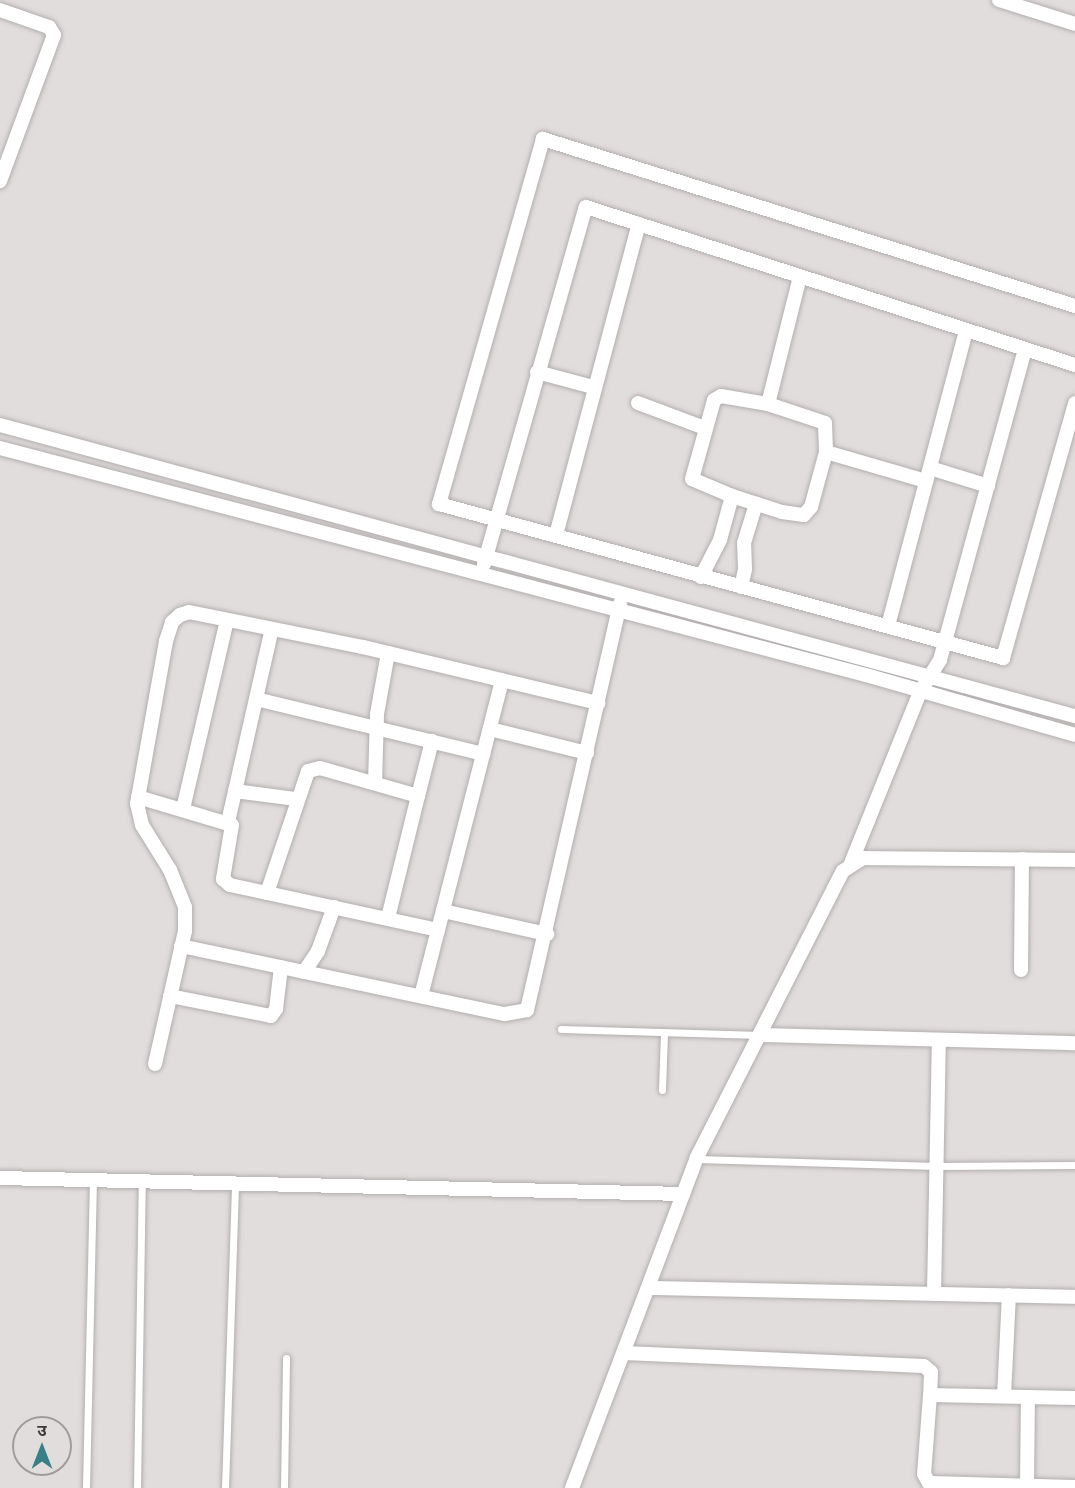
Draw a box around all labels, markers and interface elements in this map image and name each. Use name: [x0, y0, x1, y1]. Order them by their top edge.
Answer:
north arrow: [12, 1416, 72, 1476]
text: उ: [37, 1420, 47, 1440]

